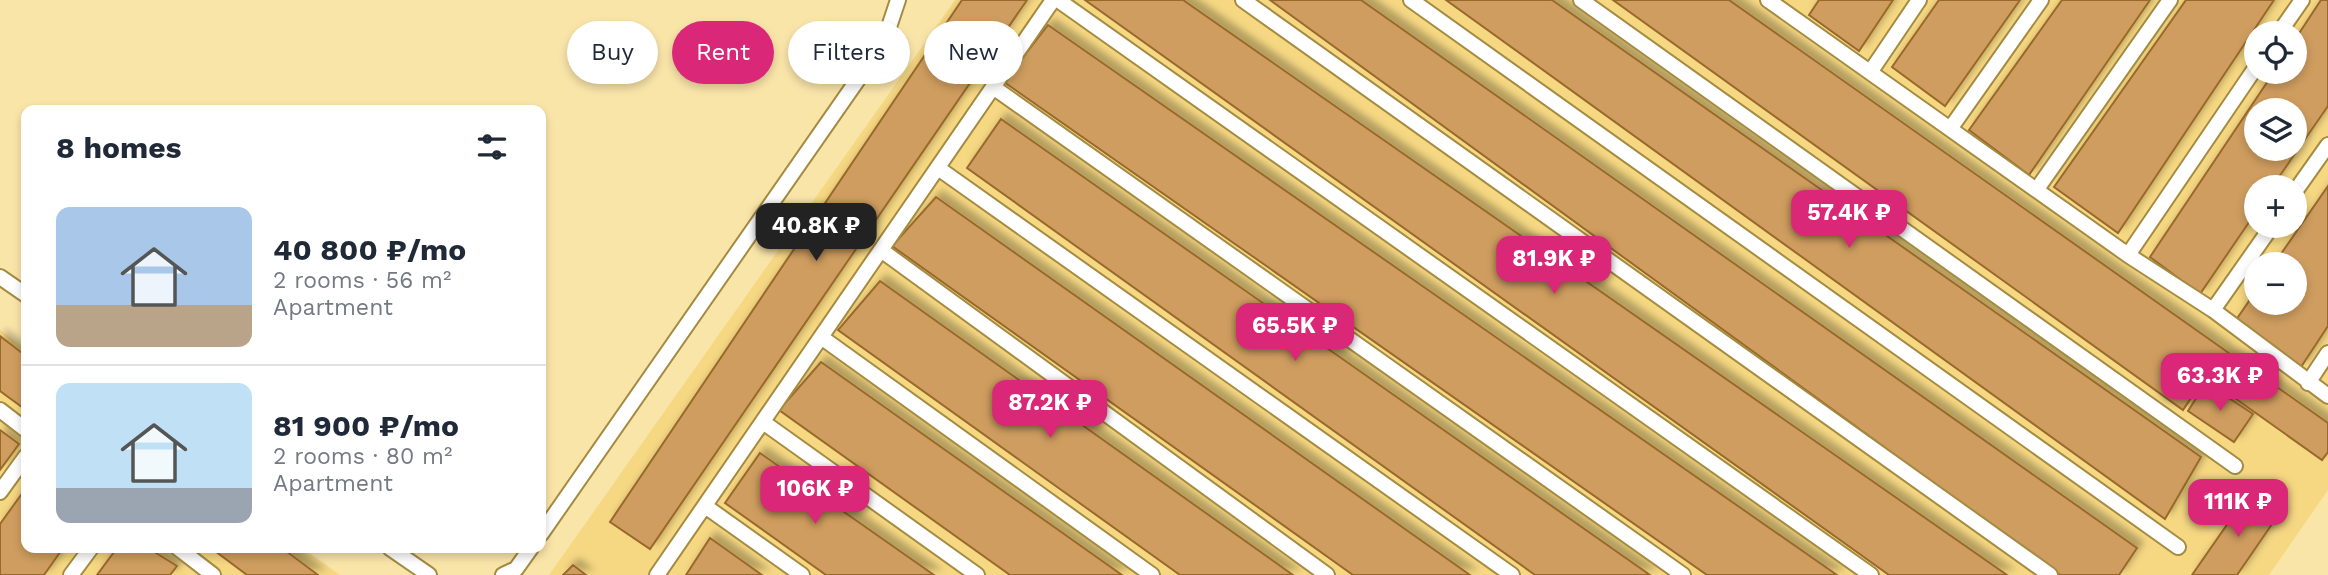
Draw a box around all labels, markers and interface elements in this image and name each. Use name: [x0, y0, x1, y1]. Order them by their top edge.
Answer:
chip: Buy: [567, 21, 658, 84]
chip: Rent: [672, 21, 774, 84]
chip: Filters: [788, 21, 910, 84]
chip: New: [924, 21, 1023, 84]
map controls: [2244, 21, 2307, 315]
button: locate: [2244, 21, 2307, 84]
button: layers: [2244, 98, 2307, 161]
icon: filters: [473, 128, 511, 166]
text: 8 homes: [56, 130, 182, 165]
button: +: [2244, 175, 2307, 238]
pin: 57.4K ₽: [1784, 190, 1914, 250]
text: 57.4K ₽: [1807, 199, 1891, 226]
pin: 40.8K ₽: [751, 204, 881, 263]
text: 40.8K ₽: [772, 212, 860, 239]
text: 40 800 ₽/mo: [273, 232, 466, 267]
icon: home: [112, 235, 196, 319]
pin: 81.9K ₽: [1489, 236, 1619, 296]
text: 81.9K ₽: [1512, 245, 1596, 272]
button: −: [2244, 252, 2307, 315]
text: 2 rooms · 56 m²: [273, 267, 451, 294]
text: Apartment: [273, 294, 393, 321]
pin: 65.5K ₽: [1230, 304, 1360, 363]
text: 65.5K ₽: [1252, 312, 1338, 339]
pin: 63.3K ₽: [2155, 354, 2285, 413]
text: 63.3K ₽: [2177, 362, 2263, 389]
pin: 87.2K ₽: [985, 380, 1115, 440]
text: 87.2K ₽: [1008, 389, 1092, 416]
text: 81 900 ₽/mo: [273, 408, 459, 443]
icon: home: [112, 411, 196, 495]
text: 2 rooms · 80 m²: [273, 443, 452, 470]
pin: 106K ₽: [758, 466, 872, 526]
text: Apartment: [273, 470, 393, 497]
text: 106K ₽: [776, 475, 854, 502]
pin: 111K ₽: [2181, 480, 2295, 539]
text: 111K ₽: [2204, 488, 2272, 515]

